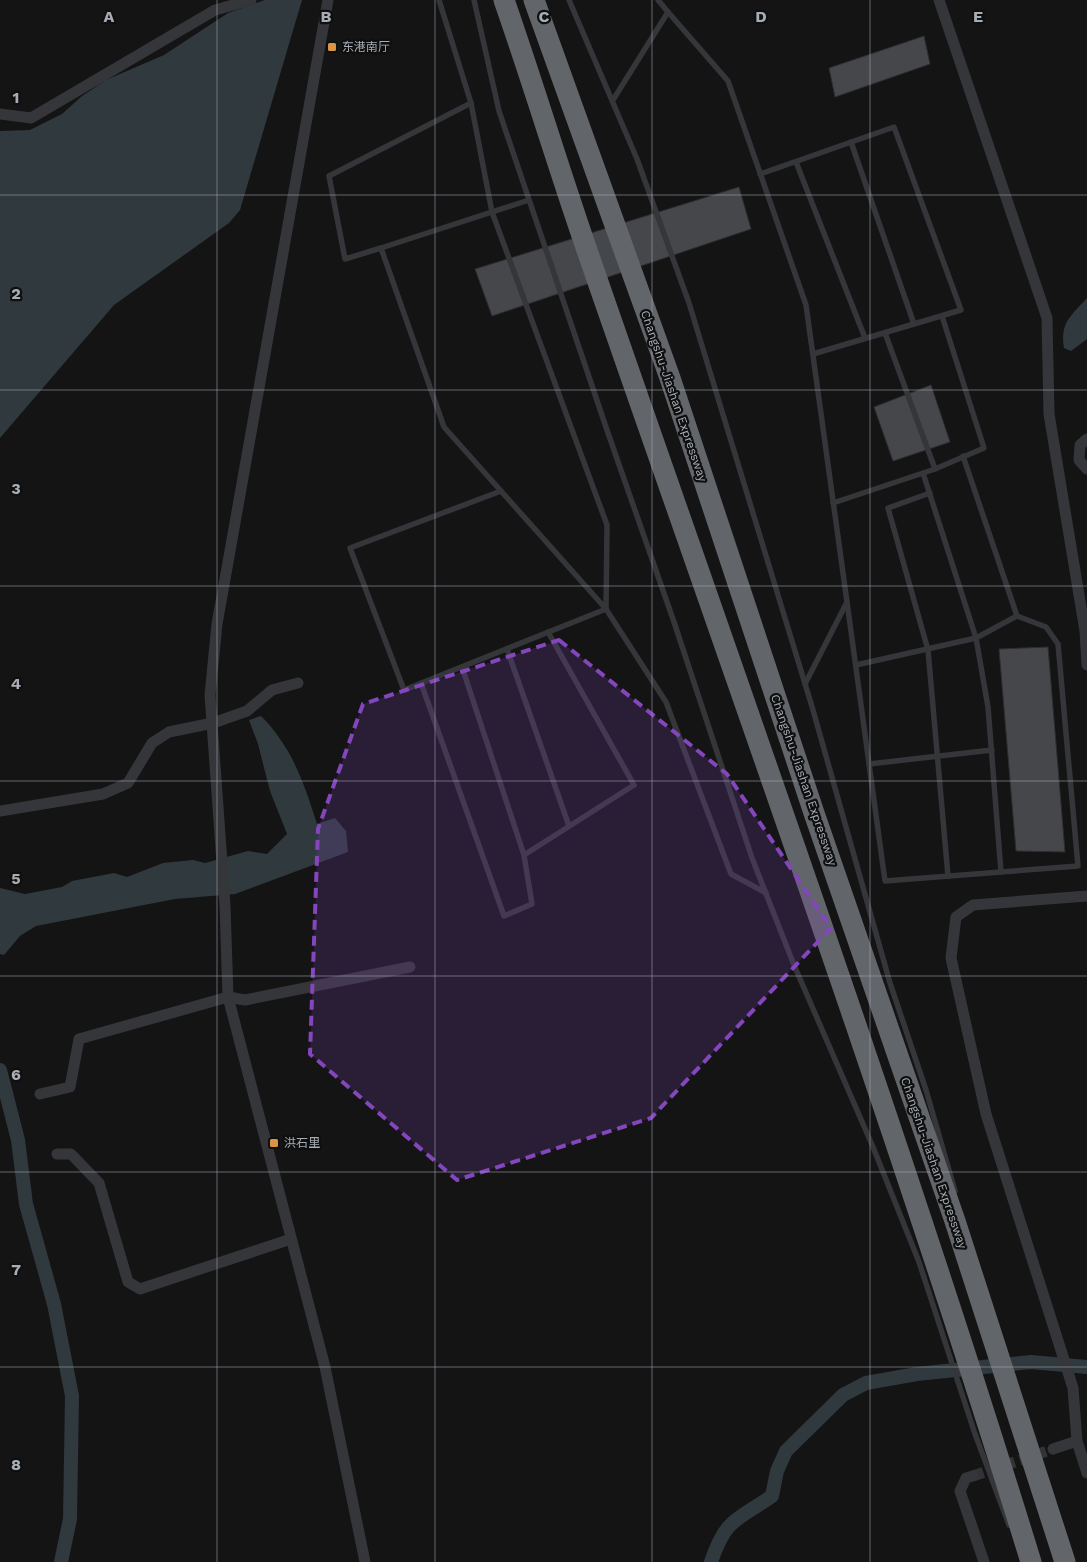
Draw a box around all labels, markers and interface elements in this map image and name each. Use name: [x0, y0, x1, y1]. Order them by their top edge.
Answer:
text: A: [104, 7, 115, 26]
text: B: [321, 7, 332, 26]
text: C: [539, 7, 550, 26]
text: D: [755, 7, 767, 26]
text: E: [973, 7, 983, 26]
place label: 东港南厅: [342, 40, 390, 54]
marker: 东港南厅: [326, 41, 338, 53]
text: 1: [13, 88, 19, 107]
text: 2: [11, 284, 21, 303]
street label: Changshu-Jiashan Expressway: [638, 308, 710, 484]
text: 3: [11, 479, 21, 498]
text: 4: [11, 674, 21, 693]
street label: Changshu-Jiashan Expressway: [768, 692, 840, 868]
text: 5: [11, 869, 21, 888]
text: 6: [11, 1065, 21, 1084]
street label: Changshu-Jiashan Expressway: [898, 1075, 970, 1251]
place label: 洪石里: [284, 1136, 320, 1150]
marker: 洪石里: [268, 1137, 280, 1149]
text: 7: [11, 1260, 21, 1279]
text: 8: [11, 1455, 21, 1474]

